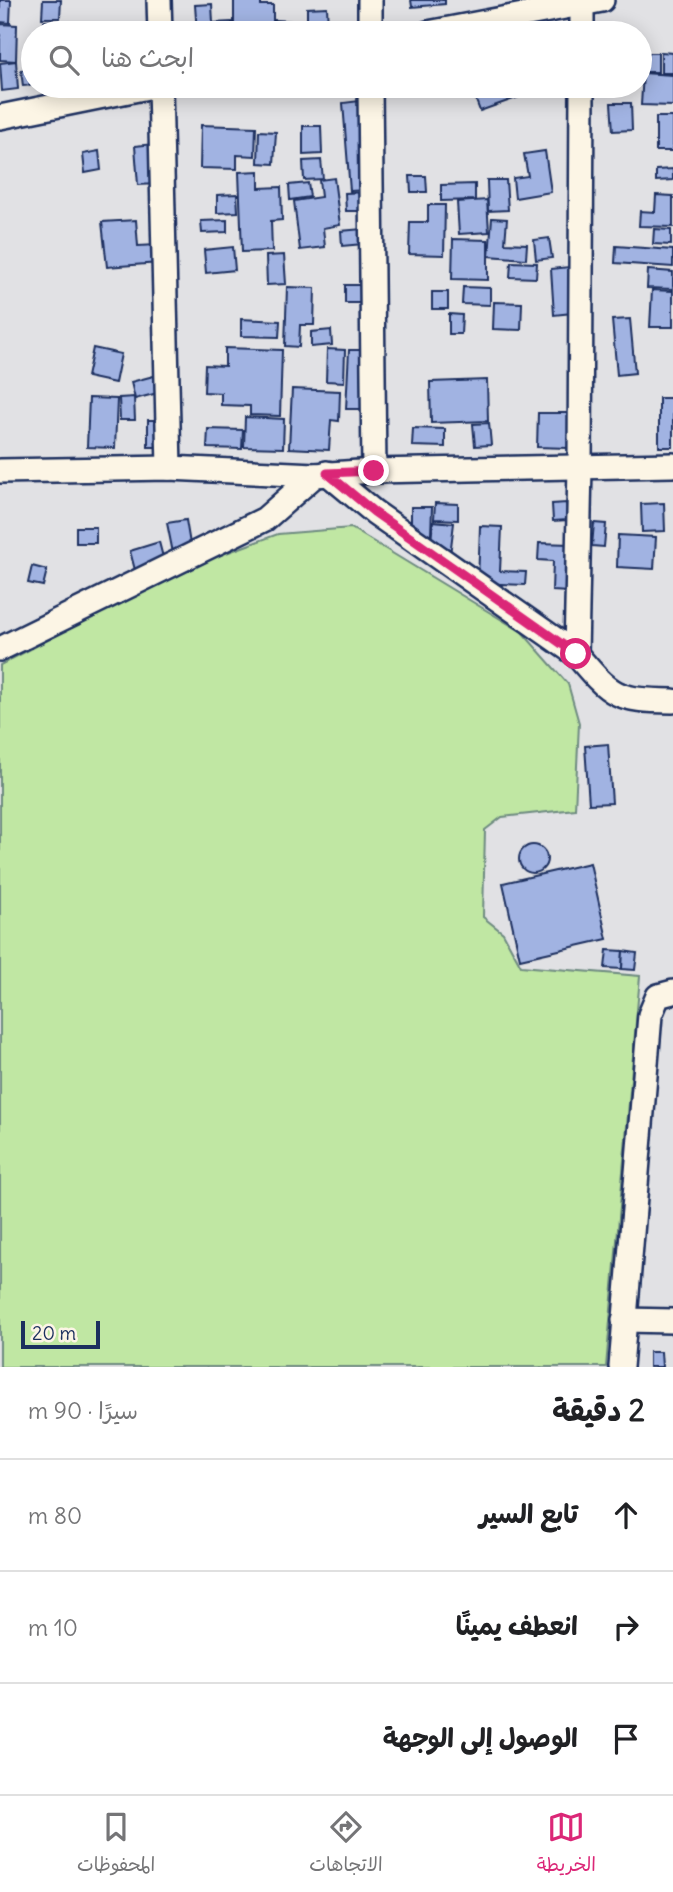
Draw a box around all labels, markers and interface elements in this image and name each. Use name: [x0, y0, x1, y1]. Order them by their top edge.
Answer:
search box: [21, 21, 652, 98]
icon: search: [45, 41, 83, 79]
text: ابحث هنا: [101, 41, 194, 74]
route end: [358, 455, 389, 486]
route start: [560, 638, 591, 669]
scale bar: [21, 1318, 100, 1350]
text: 20 m: [32, 1321, 76, 1345]
text: 2 دقيقة: [552, 1391, 645, 1429]
text: سيرًا · 90 m: [28, 1396, 138, 1425]
icon: ahead: [607, 1496, 645, 1534]
text: تابع السير: [479, 1497, 578, 1530]
text: 80 m: [28, 1501, 82, 1530]
icon: right: [607, 1608, 645, 1646]
text: انعطف يمينًا: [456, 1609, 578, 1642]
text: 10 m: [28, 1613, 78, 1642]
icon: arrive: [607, 1720, 645, 1758]
text: الوصول إلى الوجهة: [383, 1721, 578, 1754]
tab: المحفوظات: [77, 1808, 155, 1881]
tab: الاتجاهات: [309, 1808, 383, 1881]
tab: الخريطة: [537, 1808, 596, 1881]

